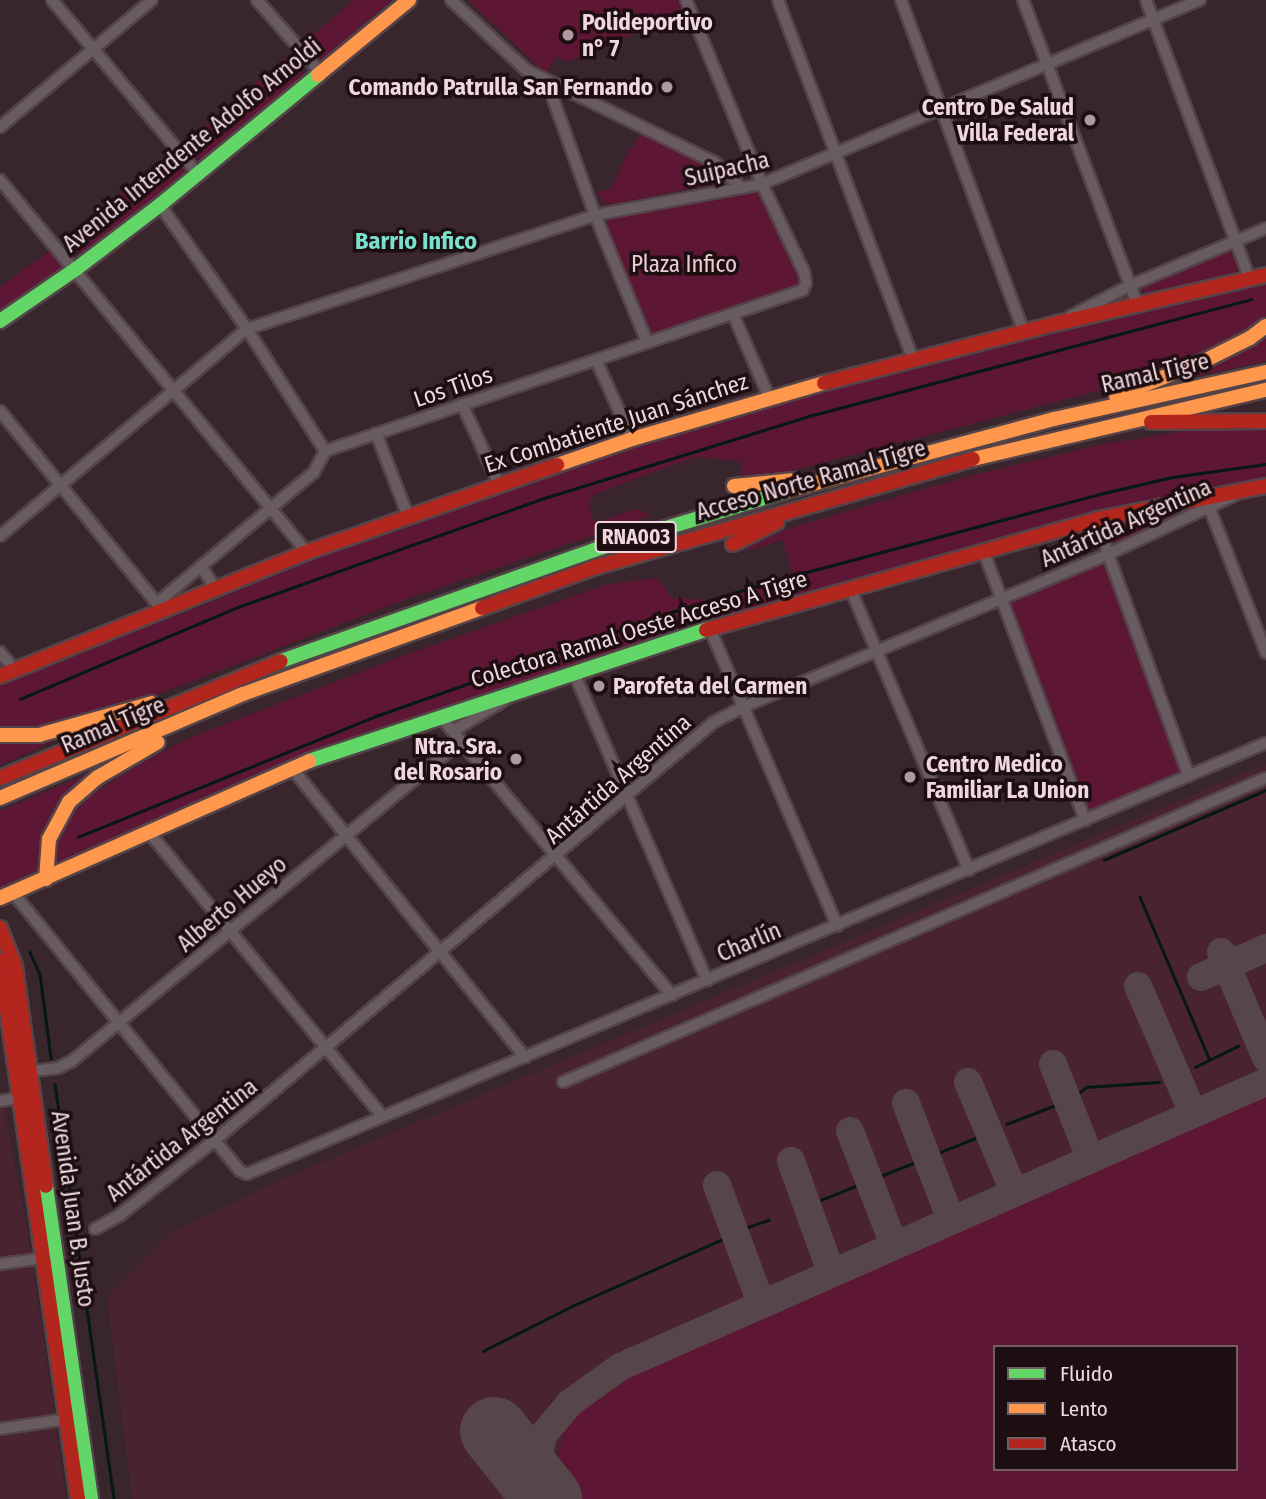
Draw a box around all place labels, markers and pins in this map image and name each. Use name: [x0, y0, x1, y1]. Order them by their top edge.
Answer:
place label: Polideportivo n° 7: [582, 8, 713, 62]
marker: Polideportivo n° 7: [560, 27, 576, 43]
place label: Comando Patrulla San Fernando: [349, 73, 653, 101]
marker: Comando Patrulla San Fernando: [659, 79, 675, 95]
place label: Centro De Salud Villa Federal: [922, 93, 1074, 147]
marker: Centro De Salud Villa Federal: [1080, 110, 1100, 130]
place label: Parofeta del Carmen: [613, 672, 807, 700]
marker: Parofeta del Carmen: [591, 678, 607, 694]
place label: Ntra. Sra. del Rosario: [394, 732, 502, 786]
place label: Centro Medico Familiar La Union: [926, 750, 1089, 804]
marker: Ntra. Sra. del Rosario: [508, 751, 524, 767]
marker: Centro Medico Familiar La Union: [900, 767, 920, 787]

